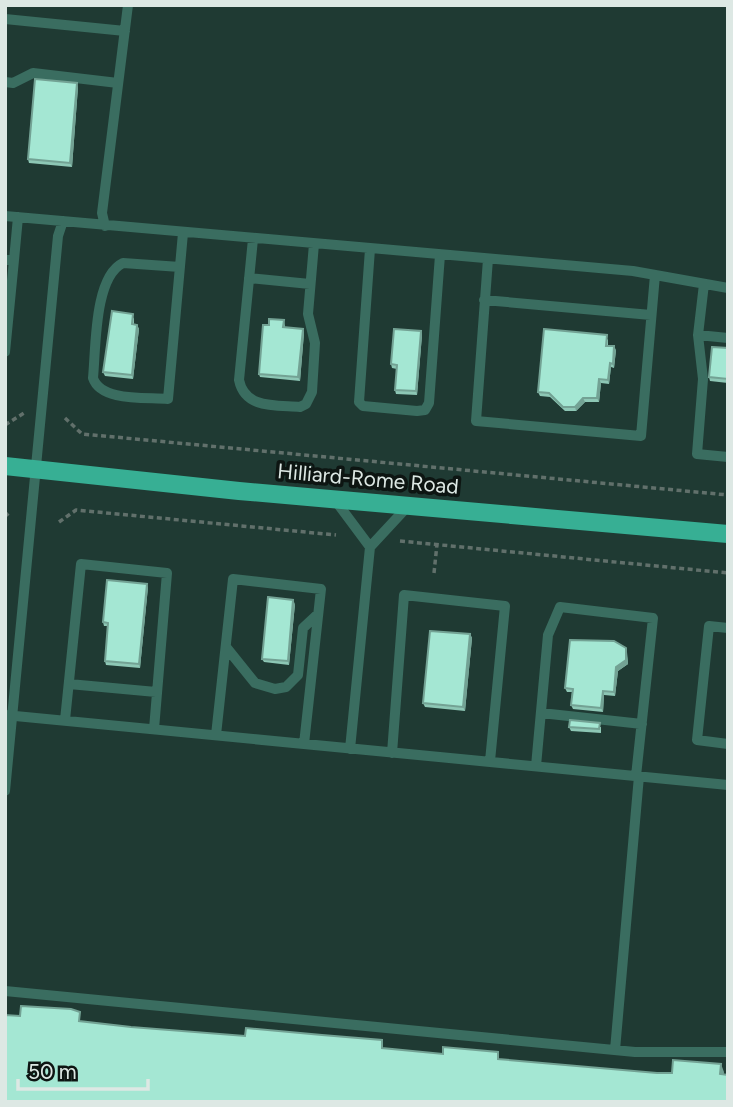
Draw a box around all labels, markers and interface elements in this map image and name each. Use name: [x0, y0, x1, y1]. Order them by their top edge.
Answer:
street label: Hilliard-Rome Road: [276, 458, 460, 499]
scale bar: [18, 1048, 147, 1092]
text: 50 m: [28, 1059, 77, 1084]

